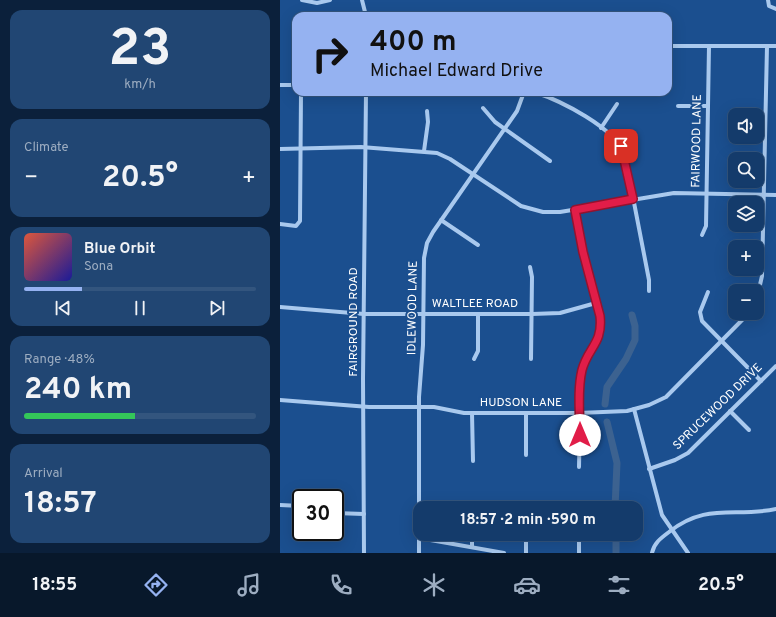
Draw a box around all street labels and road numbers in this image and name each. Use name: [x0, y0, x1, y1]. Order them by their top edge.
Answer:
street label: FAIRWOOD LANE: [688, 94, 706, 188]
street label: IDLEWOOD LANE: [404, 261, 422, 355]
street label: FAIRGROUND ROAD: [346, 267, 362, 377]
street label: WALTLEE ROAD: [432, 296, 518, 312]
street label: SPRUCEWOOD DRIVE: [670, 360, 766, 454]
street label: HUDSON LANE: [480, 395, 562, 411]

